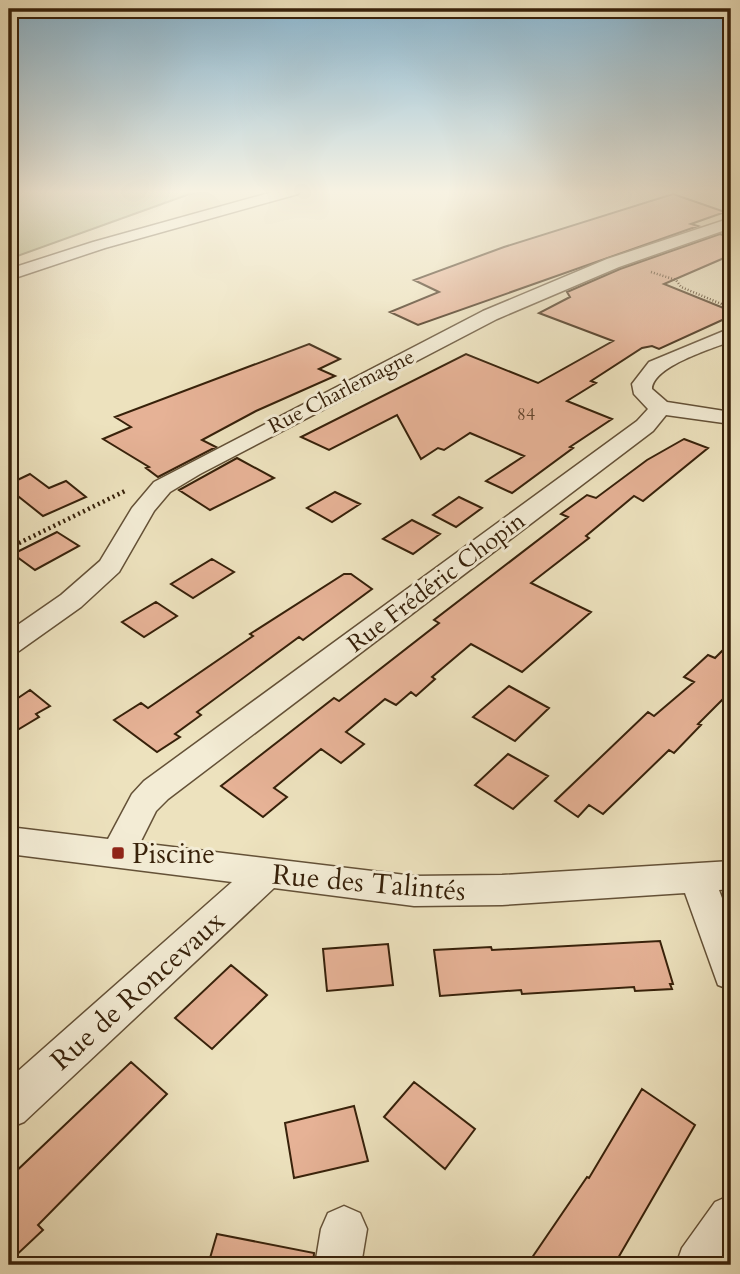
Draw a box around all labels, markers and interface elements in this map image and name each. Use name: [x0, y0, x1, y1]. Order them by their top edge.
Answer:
street label: Rue Charlemagne: [263, 342, 419, 441]
house number: 84: [517, 402, 535, 427]
street label: Rue Frédéric Chopin: [341, 504, 532, 660]
place label: Piscine: [132, 835, 215, 873]
marker: Piscine: [110, 845, 126, 861]
street label: Rue des Talintés: [271, 856, 467, 910]
street label: Rue de Roncevaux: [43, 902, 233, 1079]

